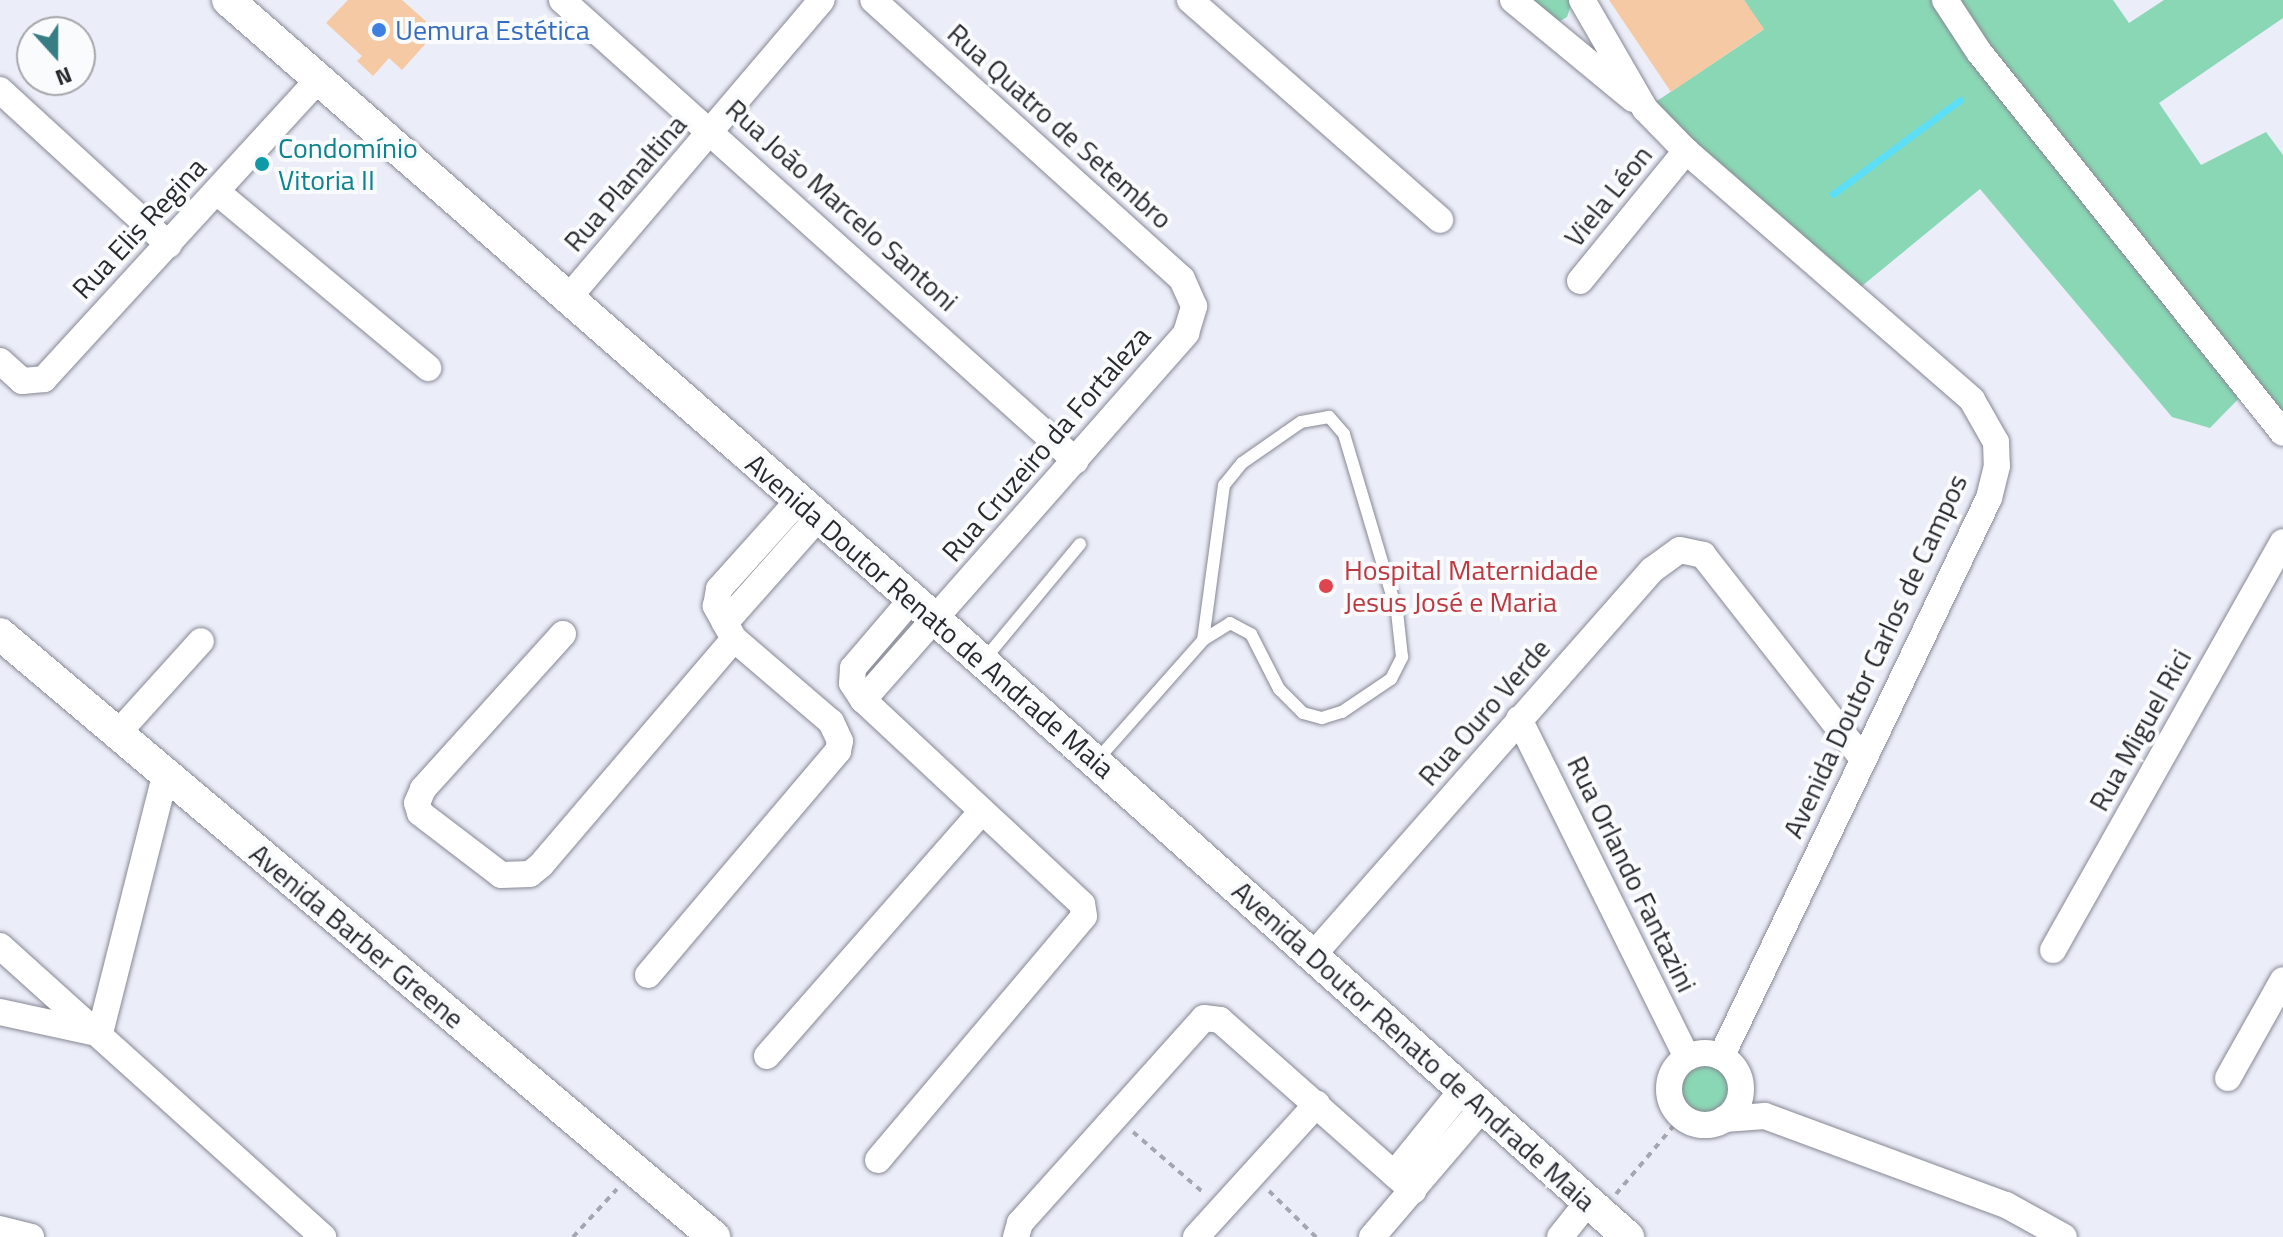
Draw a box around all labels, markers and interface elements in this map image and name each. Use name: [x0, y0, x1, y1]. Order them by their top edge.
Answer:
place label: Uemura Estética: [395, 13, 590, 47]
north arrow: [16, 16, 96, 96]
street label: Rua Quatro de Setembro: [941, 16, 1179, 236]
marker: Uemura Estética: [370, 21, 388, 39]
text: N: [51, 58, 77, 95]
street label: Rua João Marcelo Santoni: [719, 92, 965, 318]
street label: Rua Planaltina: [557, 108, 693, 258]
place label: Condomínio Vitoria II: [278, 131, 418, 197]
street label: Viela Léon: [1557, 139, 1659, 253]
street label: Rua Elis Regina: [65, 151, 213, 305]
marker: Condomínio Vitoria II: [253, 155, 271, 173]
street label: Rua Cruzeiro da Fortaleza: [935, 320, 1157, 568]
street label: Avenida Doutor Renato de Andrade Maia: [739, 447, 1121, 785]
street label: Avenida Doutor Carlos de Campos: [1776, 469, 1974, 843]
place label: Hospital Maternidade Jesus José e Maria: [1344, 553, 1598, 619]
marker: Hospital Maternidade Jesus José e Maria: [1315, 575, 1337, 597]
street label: Rua Ouro Verde: [1411, 632, 1557, 792]
street label: Rua Miguel Rici: [2082, 643, 2198, 817]
street label: Rua Orlando Fantazini: [1560, 751, 1704, 997]
street label: Avenida Barber Greene: [243, 837, 471, 1035]
street label: Avenida Doutor Renato de Andrade Maia: [1226, 874, 1602, 1218]

